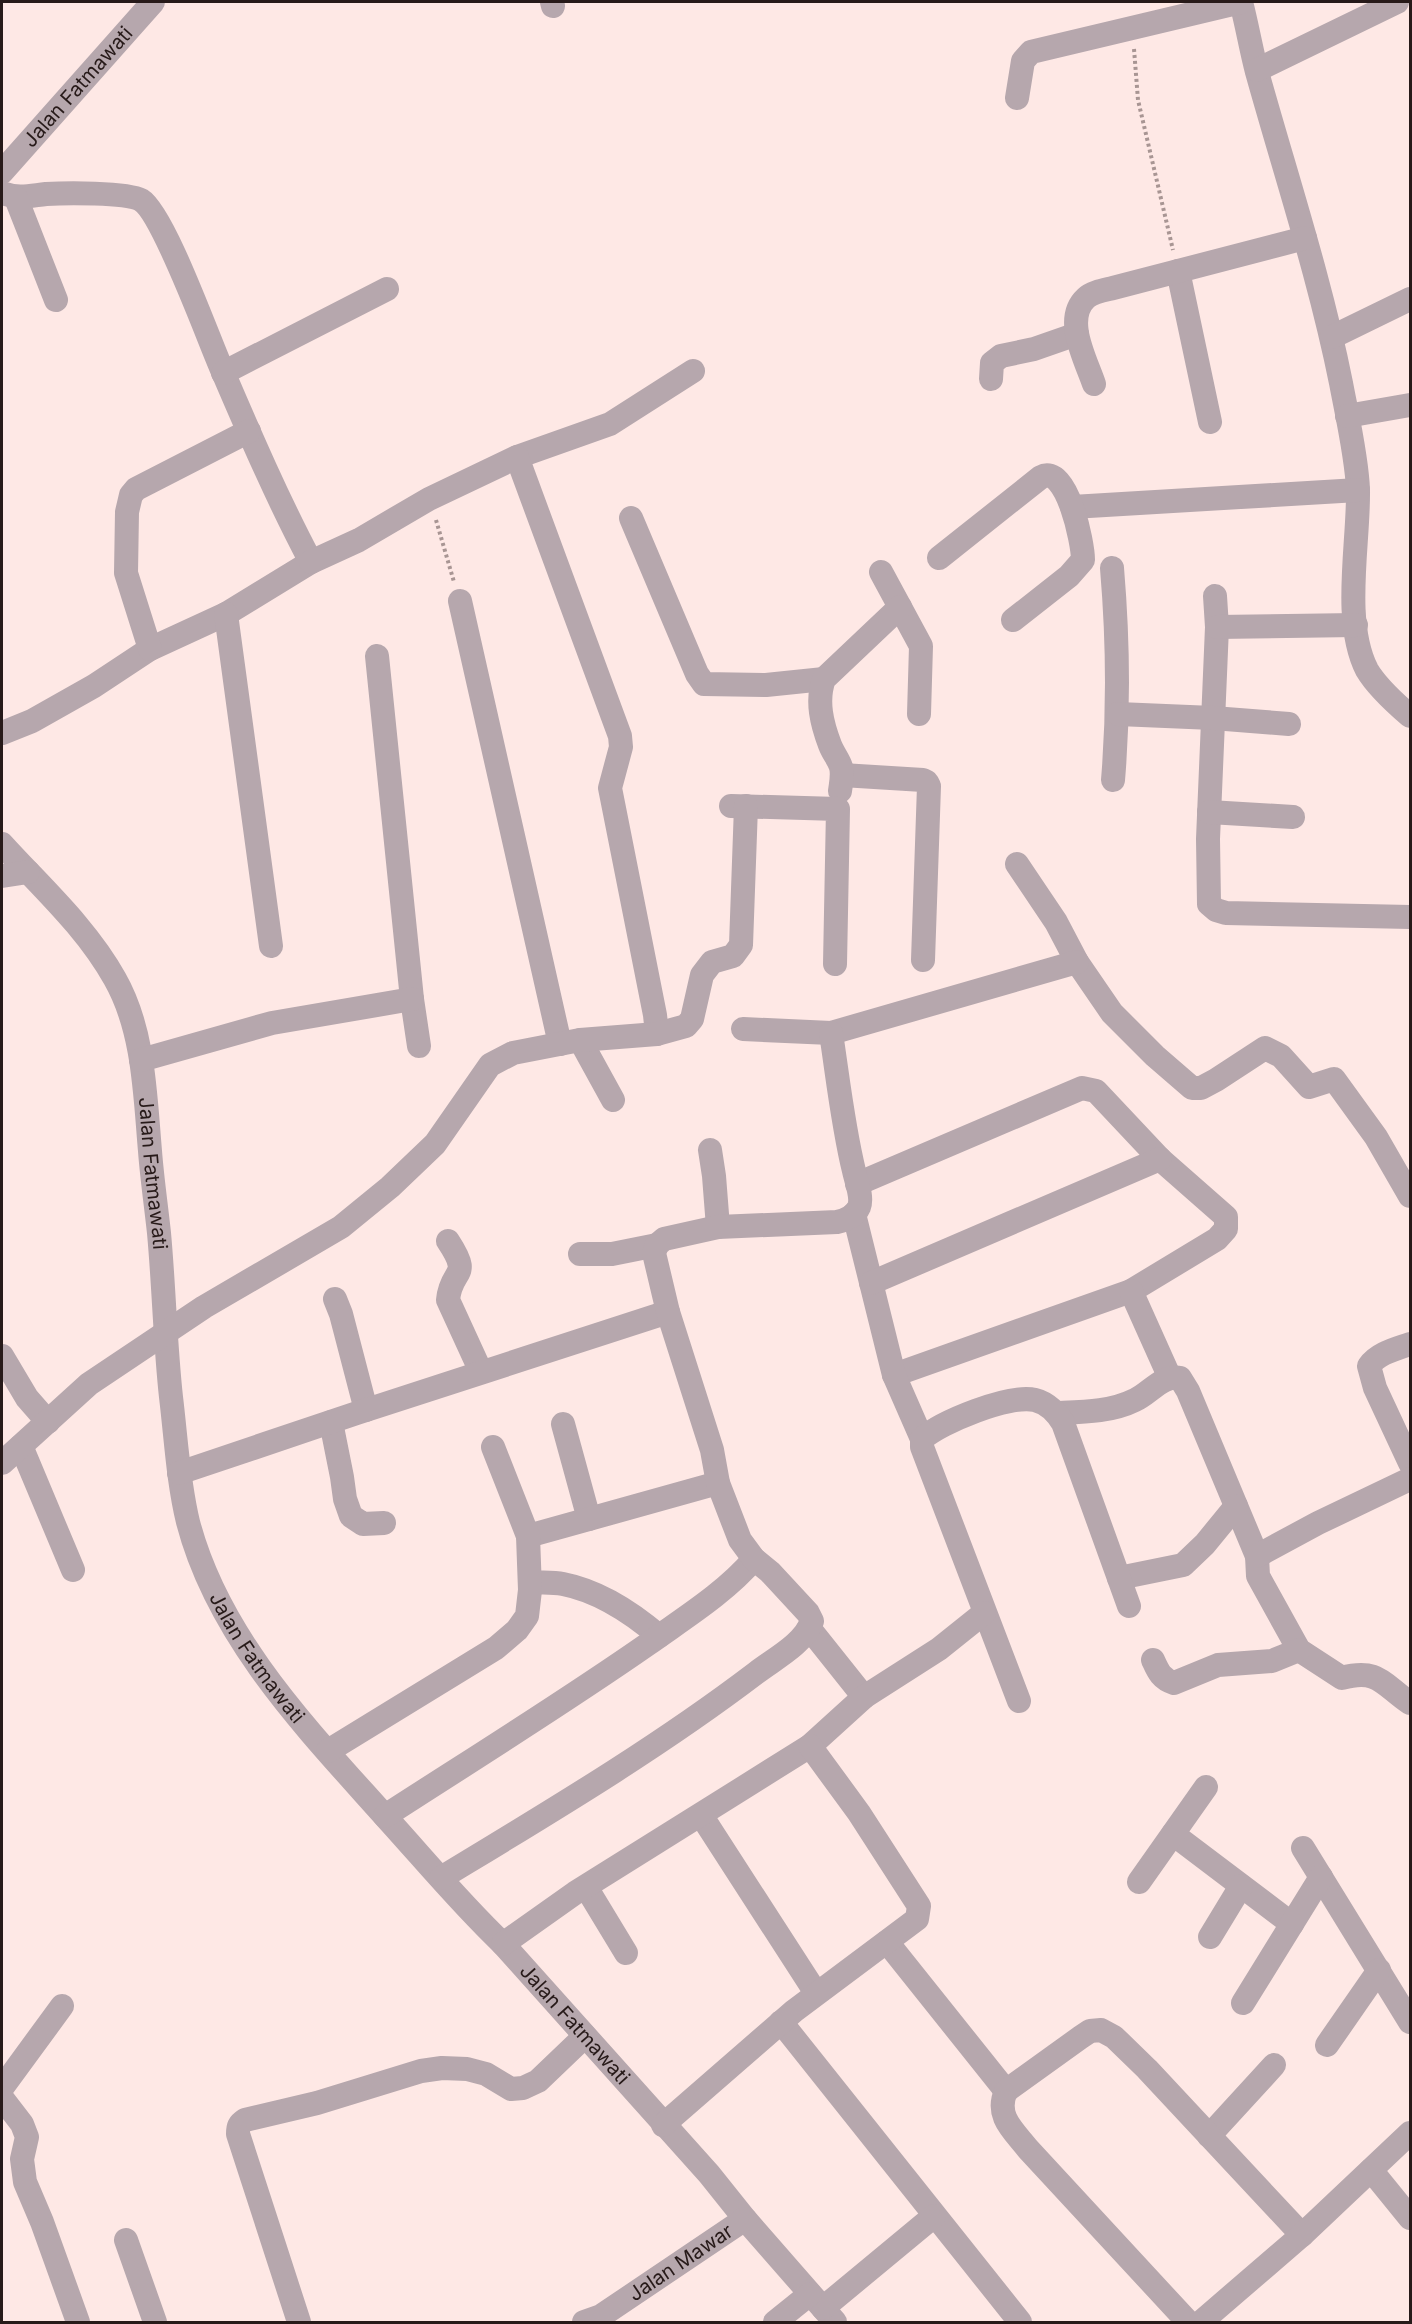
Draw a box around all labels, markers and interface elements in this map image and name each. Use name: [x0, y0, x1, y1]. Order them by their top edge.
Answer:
street label: Jalan Fatmawati: [18, 22, 138, 152]
street label: Jalan Fatmawati: [134, 1096, 172, 1250]
street label: Jalan Fatmawati: [204, 1588, 310, 1728]
street label: Jalan Fatmawati: [515, 1959, 635, 2089]
street label: Jalan Mawar: [624, 2218, 738, 2306]

